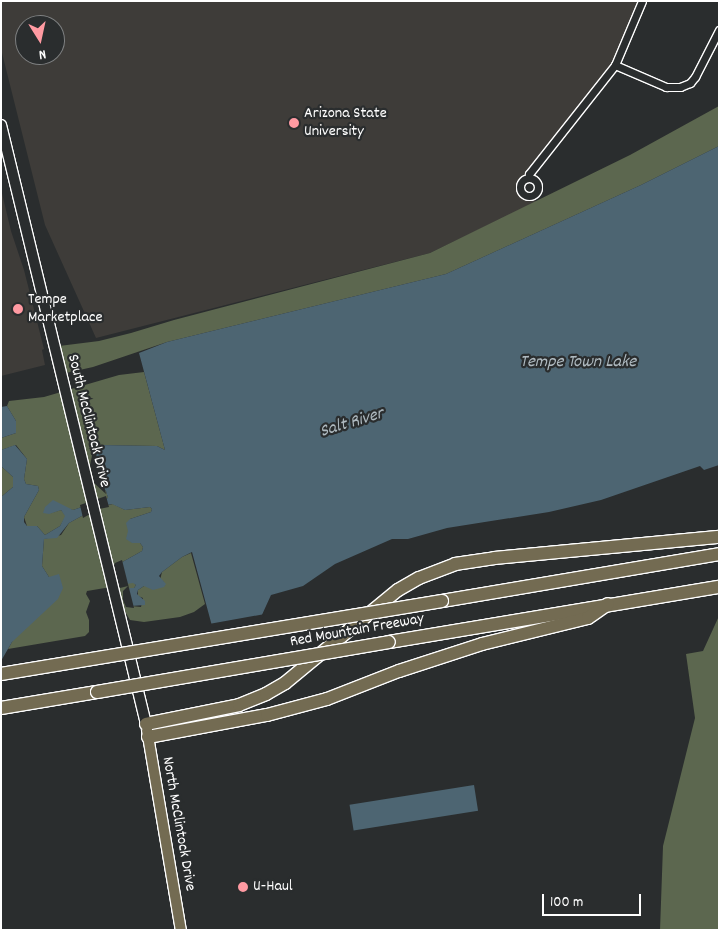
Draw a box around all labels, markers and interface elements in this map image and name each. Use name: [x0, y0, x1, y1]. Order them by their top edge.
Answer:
north arrow: [15, 15, 65, 65]
text: N: [37, 43, 48, 64]
place label: Arizona State University: [304, 104, 387, 142]
marker: Arizona State University: [288, 117, 300, 129]
place label: Tempe Marketplace: [28, 290, 102, 328]
marker: Tempe Marketplace: [12, 303, 24, 315]
water label: Tempe Town Lake: [520, 352, 636, 374]
street label: South McClintock Drive: [62, 353, 114, 489]
water label: Salt River: [317, 404, 387, 444]
street label: Red Mountain Freeway: [289, 610, 425, 652]
street label: North McClintock Drive: [157, 755, 199, 893]
place label: U-Haul: [253, 877, 293, 897]
marker: U-Haul: [237, 881, 249, 893]
scale bar: [545, 884, 644, 916]
text: 100 m: [550, 892, 583, 914]

